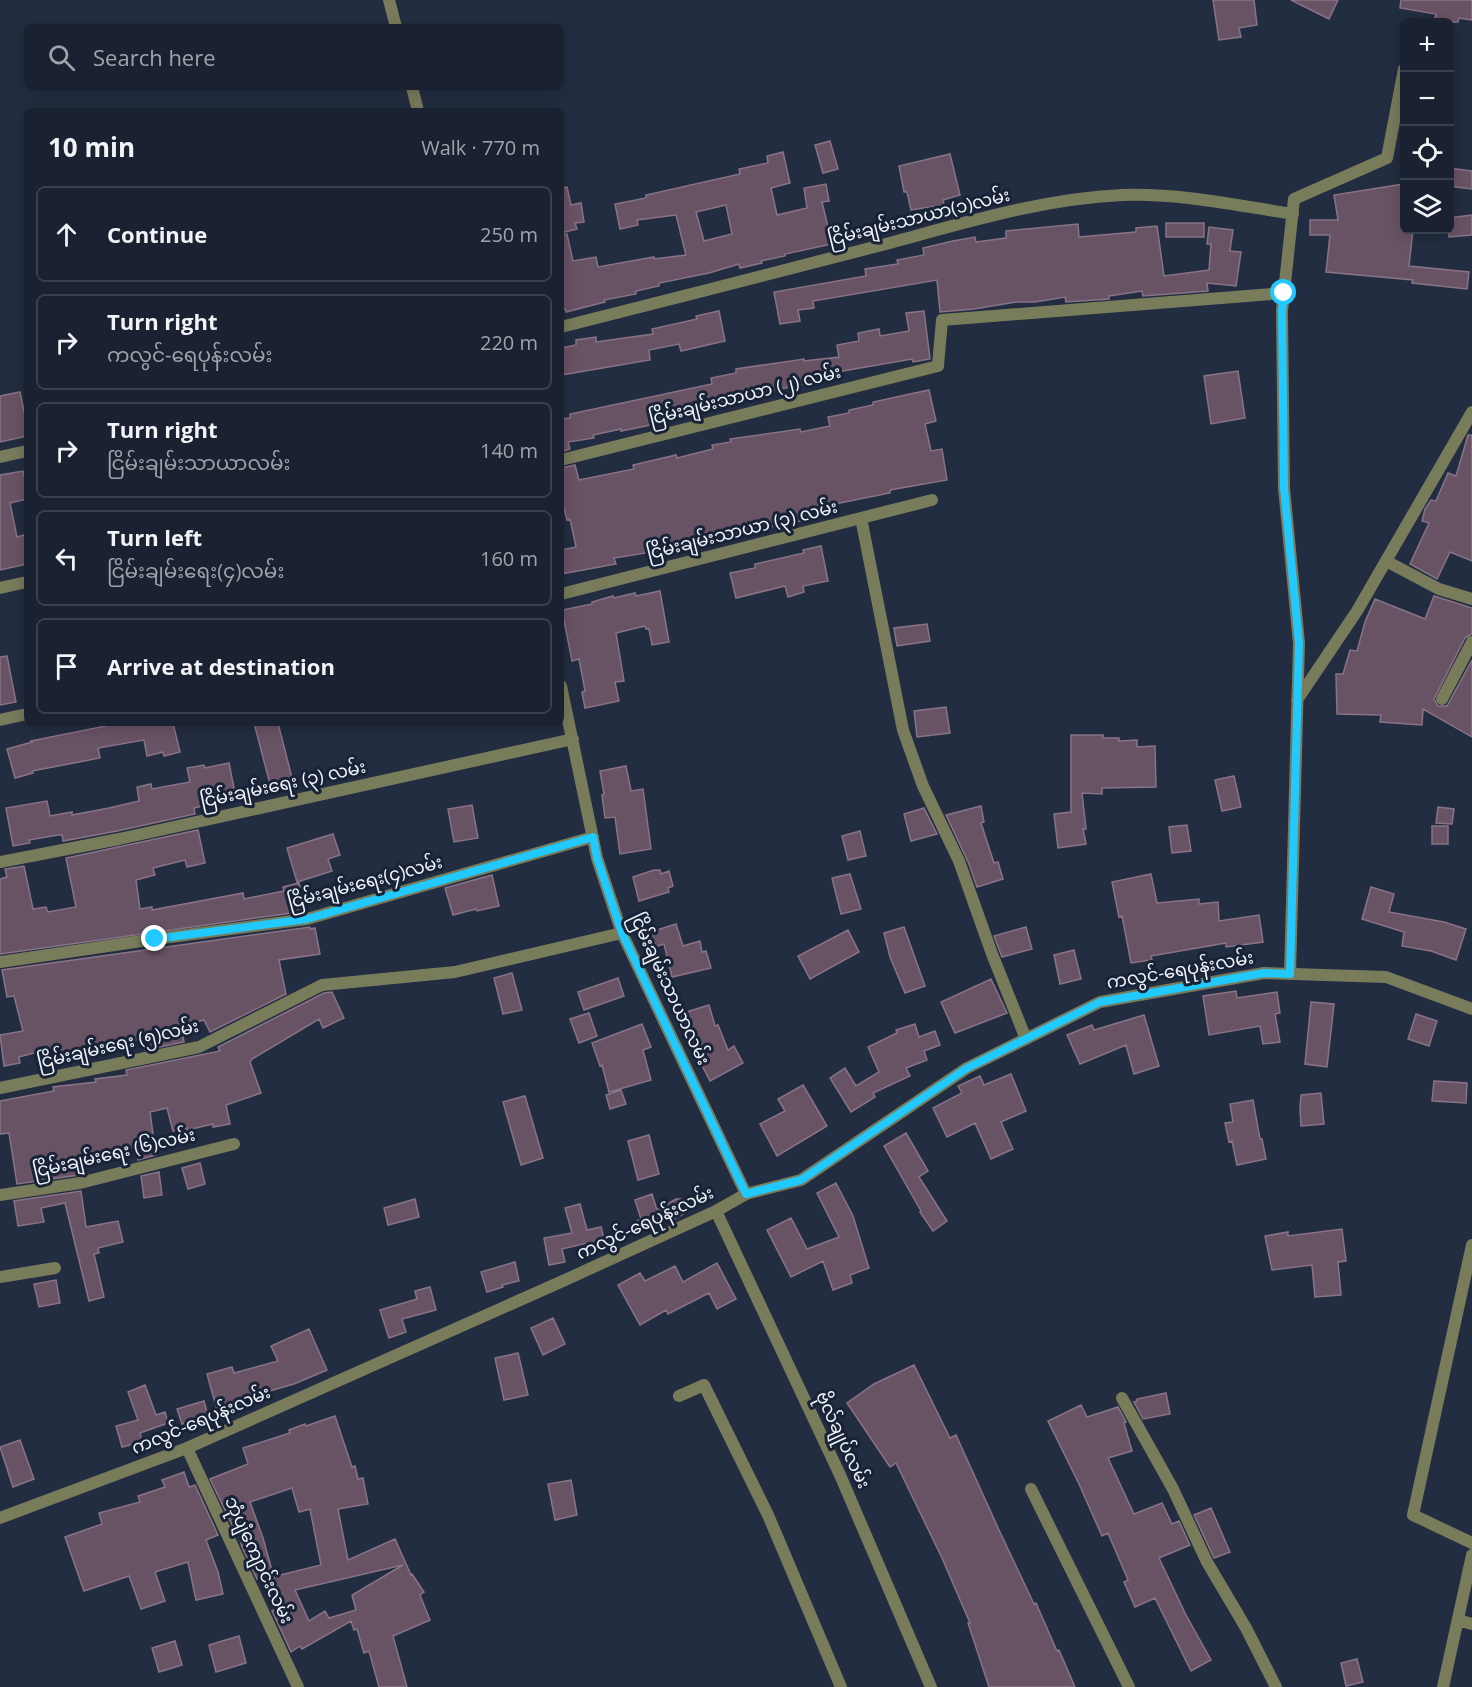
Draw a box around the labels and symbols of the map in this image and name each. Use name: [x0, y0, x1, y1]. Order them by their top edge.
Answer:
street label: ငြိမ်းချမ်းသာယာ(၁)လမ်း: [825, 181, 1013, 254]
route start: [1270, 279, 1296, 305]
street label: ငြိမ်းချမ်းသာယာ (၂) လမ်း: [646, 358, 844, 433]
street label: ငြိမ်းချမ်းသာယာ (၃) လမ်း: [643, 493, 841, 568]
street label: ငြိမ်းချမ်းရေး (၃) လမ်း: [197, 753, 369, 816]
street label: ငြိမ်းချမ်းရေး(၄)လမ်း: [284, 848, 446, 917]
street label: ငြိမ်းချမ်းသာယာလမ်း: [622, 908, 718, 1070]
route end: [141, 925, 167, 951]
street label: ကလွင်-ရေပုန်းလမ်း: [1104, 944, 1256, 998]
street label: ငြိမ်းချမ်းရေး (၅)လမ်း: [34, 1012, 202, 1077]
street label: ငြိမ်းချမ်းရေး (၆)လမ်း: [30, 1121, 198, 1186]
street label: ကလွင်-ရေပုန်းလမ်း: [572, 1180, 719, 1268]
street label: ကလွင်-ရေပုန်းလမ်း: [127, 1379, 275, 1463]
street label: ဗိုလ်ချုပ်လမ်း: [807, 1387, 878, 1494]
street label: ဘုံပျံကျောင်းလမ်း: [216, 1492, 300, 1629]

